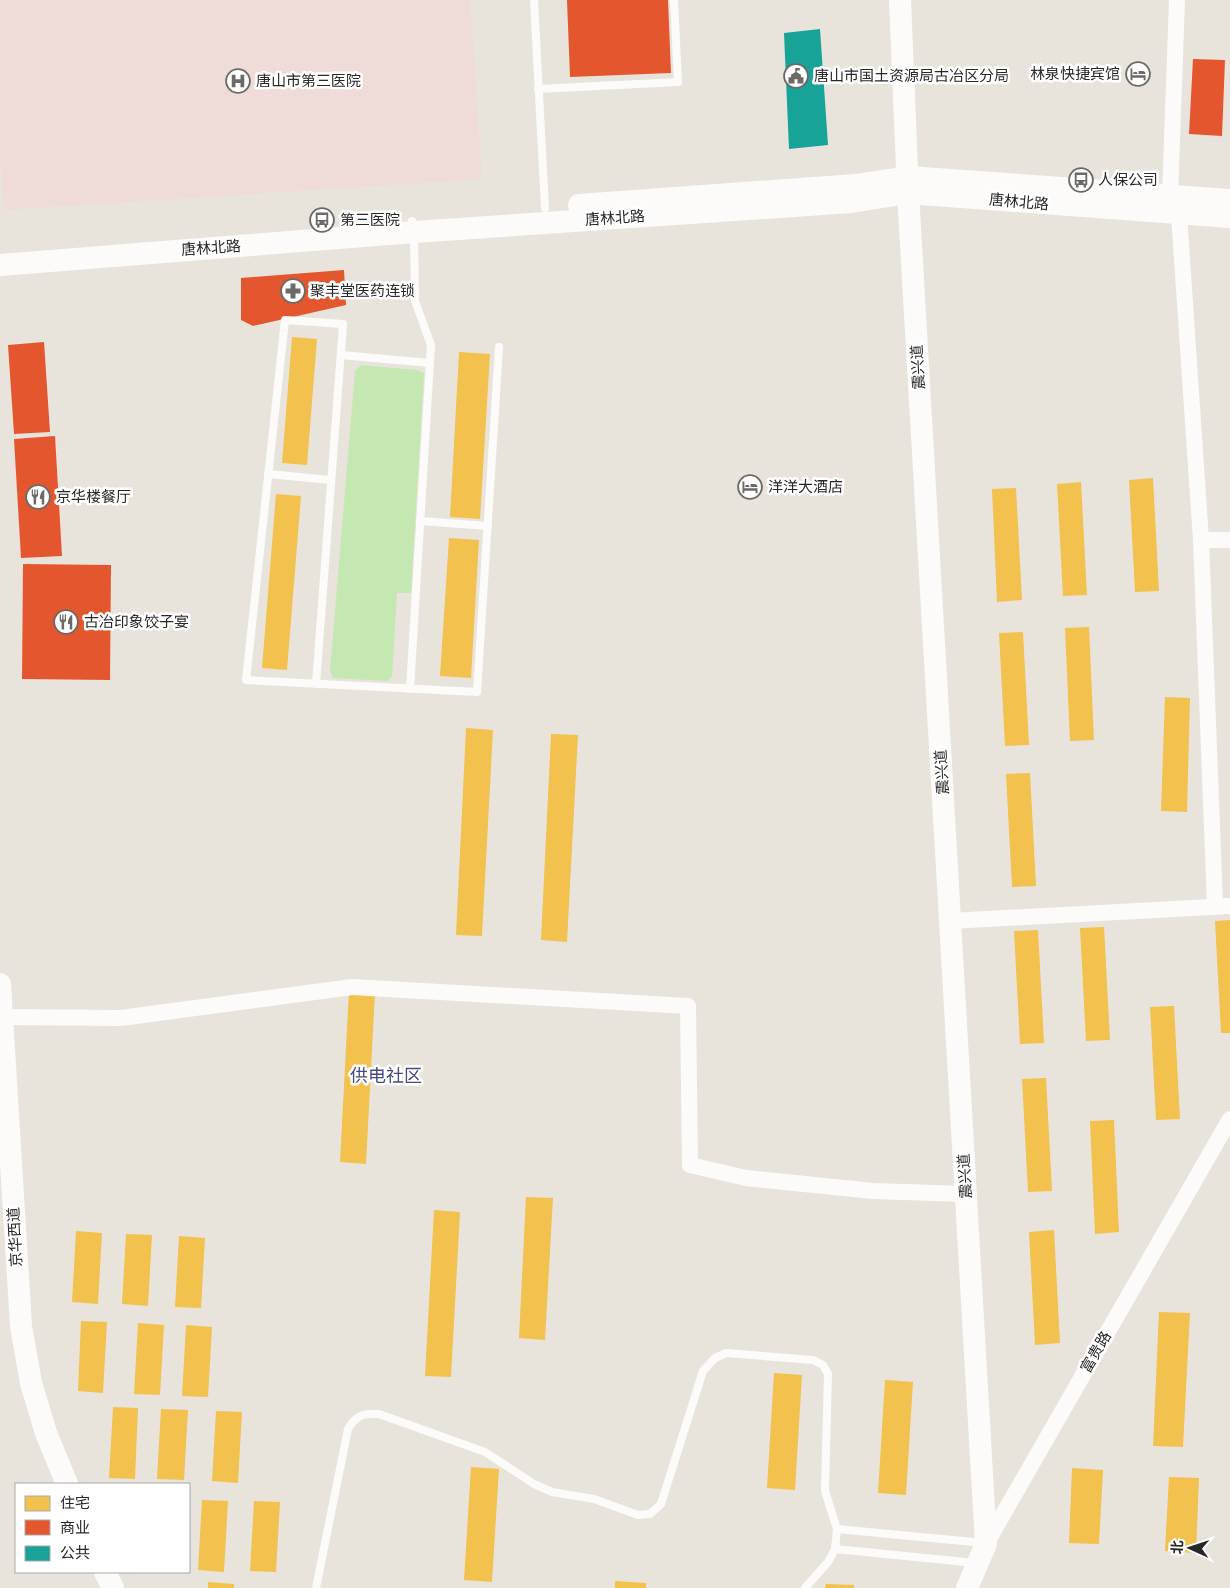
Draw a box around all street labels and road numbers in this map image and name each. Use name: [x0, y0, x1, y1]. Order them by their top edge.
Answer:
street label: 唐林北路: [988, 189, 1050, 216]
street label: 唐林北路: [584, 206, 646, 231]
street label: 唐林北路: [180, 236, 242, 261]
street label: 震兴道: [907, 344, 930, 390]
street label: 震兴道: [931, 749, 954, 795]
street label: 震兴道: [954, 1153, 977, 1199]
street label: 京华西道: [3, 1206, 28, 1267]
street label: 富贵路: [1076, 1328, 1117, 1377]

